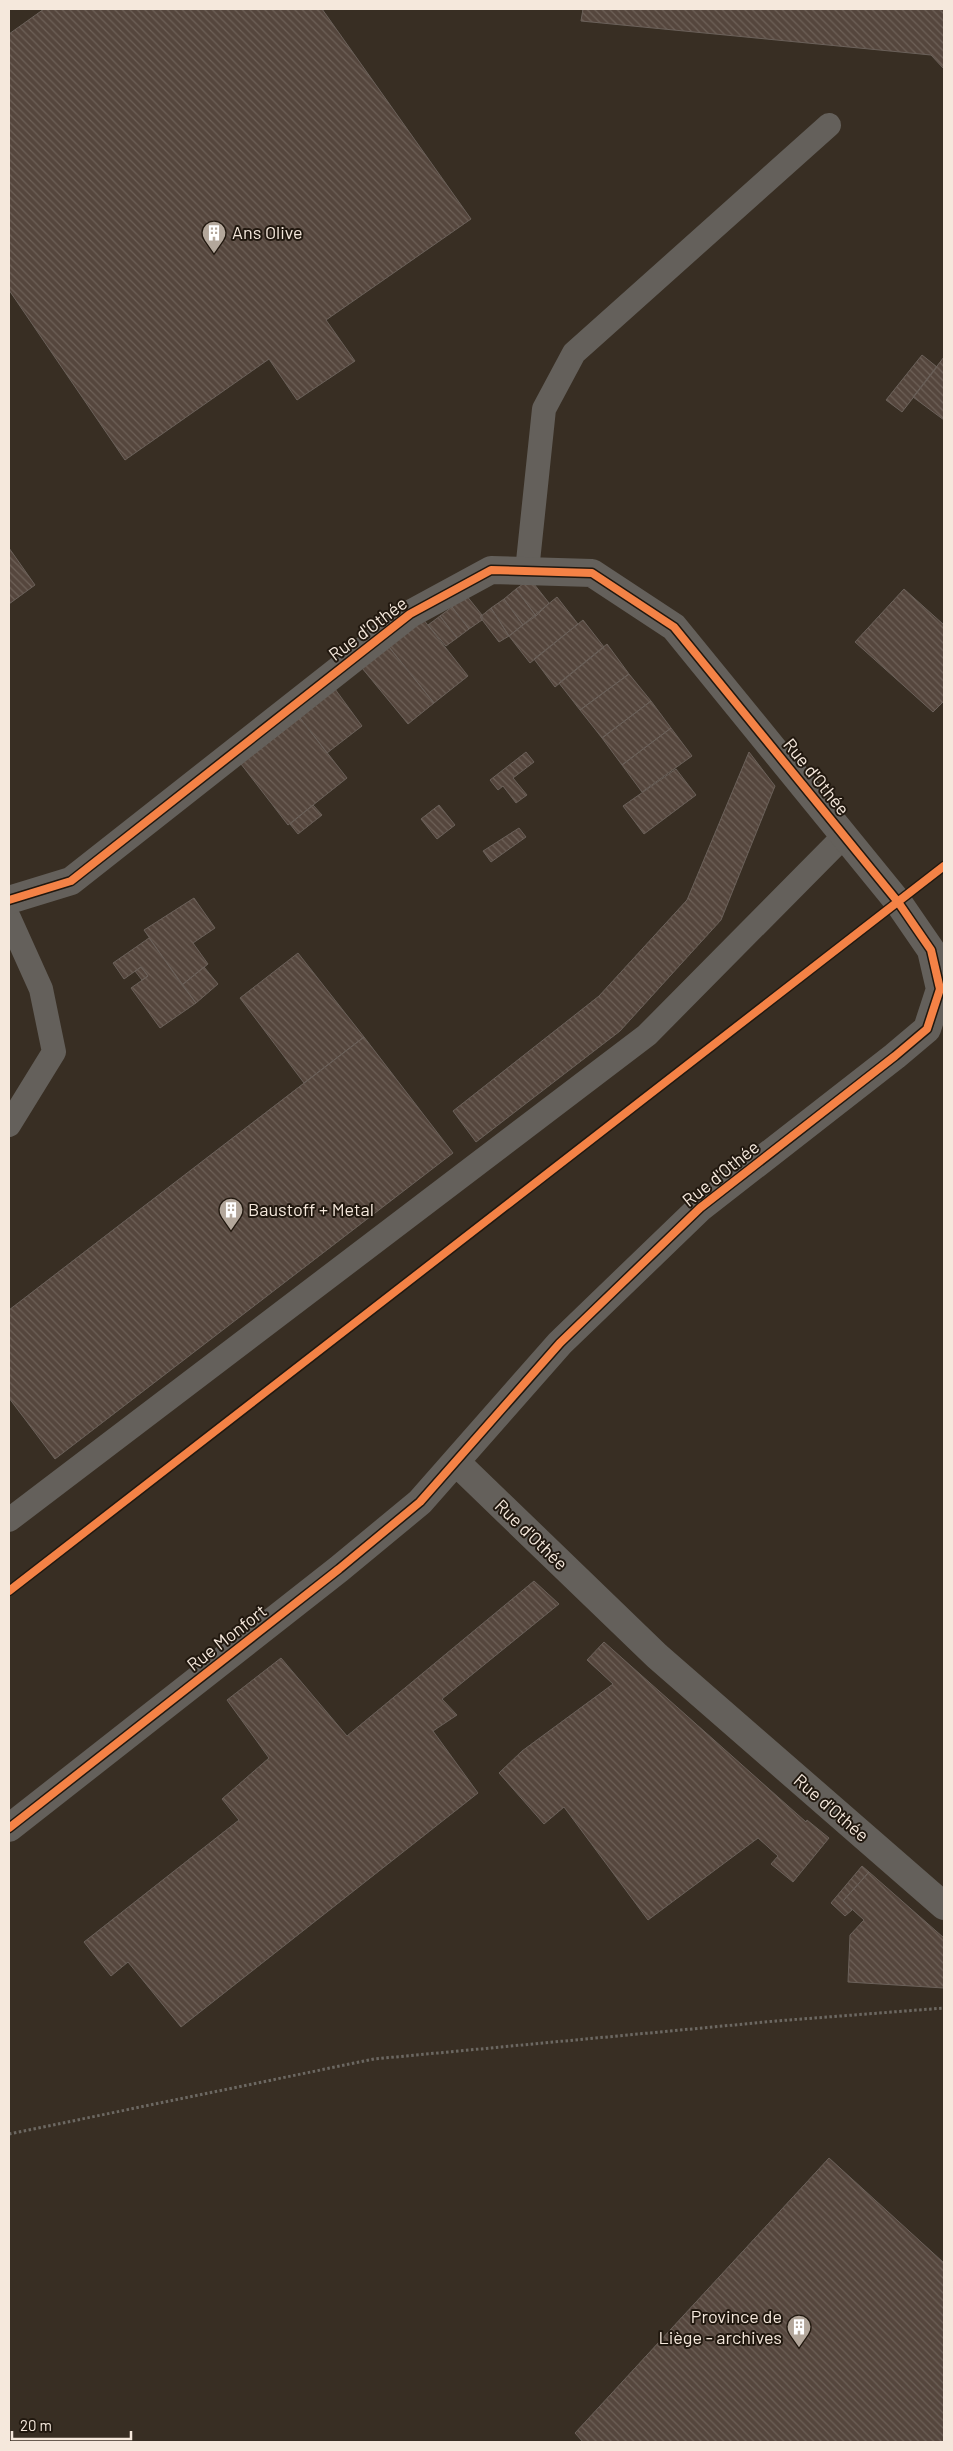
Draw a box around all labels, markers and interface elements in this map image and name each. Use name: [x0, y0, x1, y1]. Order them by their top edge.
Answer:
building icon: Ans Olive: [201, 220, 227, 254]
place label: Ans Olive: [232, 221, 303, 243]
street label: Rue d'Othée: [324, 592, 411, 665]
street label: Rue d'Othée: [779, 733, 854, 819]
street label: Rue d'Othée: [677, 1136, 763, 1211]
building icon: Baustoff + Metal: [218, 1197, 244, 1231]
place label: Baustoff + Metal: [248, 1198, 374, 1220]
street label: Rue d'Othée: [491, 1494, 573, 1574]
street label: Rue Monfort: [182, 1599, 271, 1675]
street label: Rue d'Othée: [790, 1769, 874, 1846]
place label: Province de Liège - archives: [658, 2305, 782, 2348]
building icon: Province de Liège - archives: [786, 2314, 812, 2348]
scale bar: [12, 2408, 131, 2440]
text: 20 m: [20, 2416, 52, 2434]

